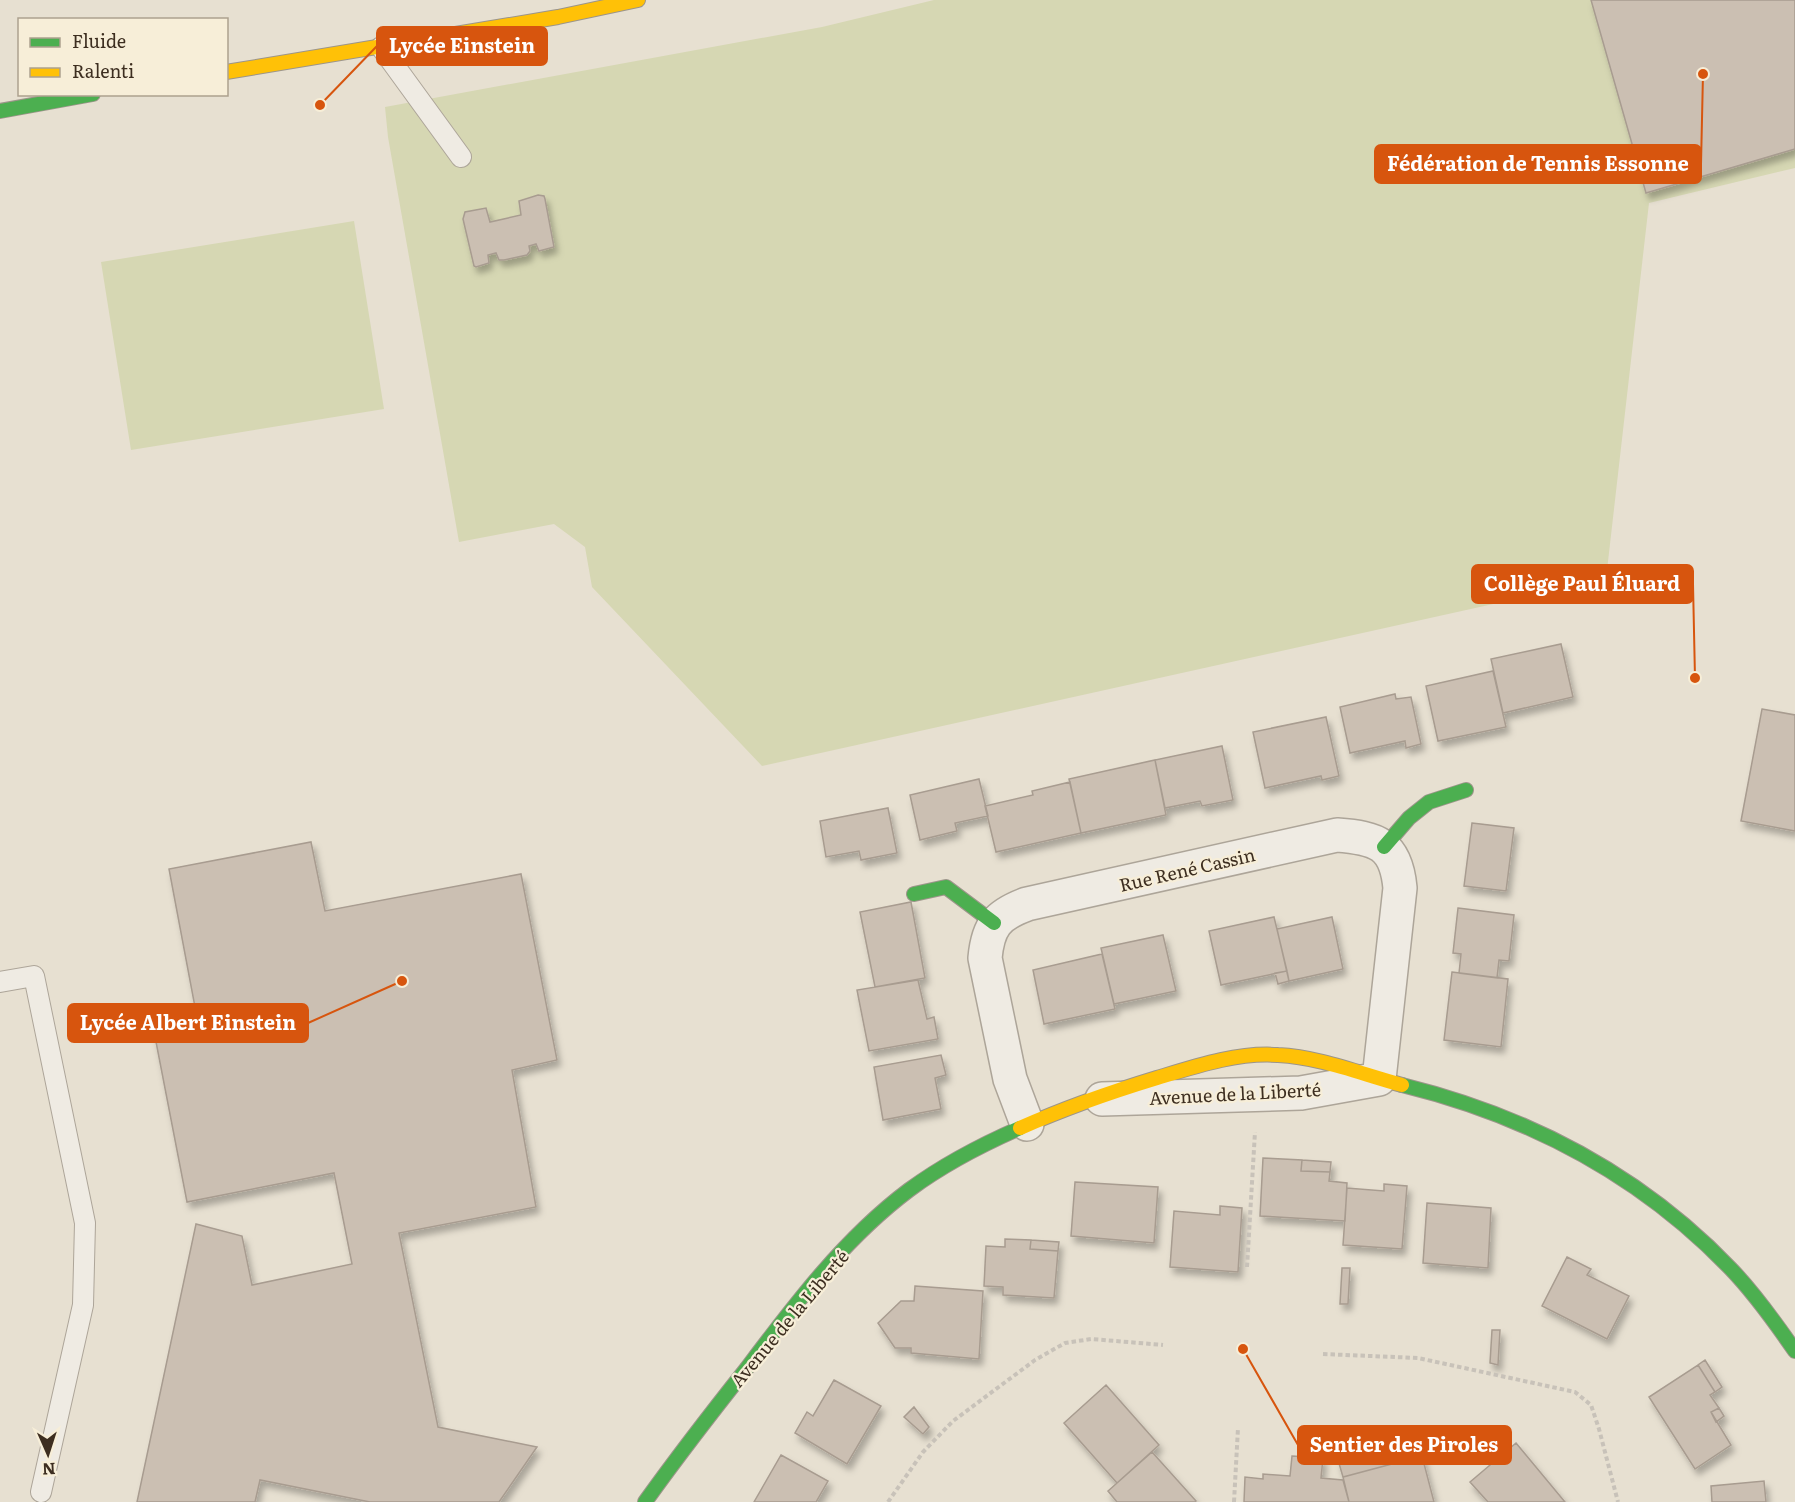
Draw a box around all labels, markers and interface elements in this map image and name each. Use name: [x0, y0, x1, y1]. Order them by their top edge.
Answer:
legend: [18, 18, 228, 96]
text: Fluide: [72, 27, 126, 54]
callout: Lycée Einstein: [377, 27, 547, 65]
text: Lycée Einstein: [389, 29, 535, 59]
text: Ralenti: [72, 57, 134, 84]
callout: Fédération de Tennis Essonne: [1375, 145, 1701, 183]
text: Fédération de Tennis Essonne: [1387, 147, 1689, 177]
callout: Collège Paul Éluard: [1472, 565, 1693, 603]
text: Collège Paul Éluard: [1484, 567, 1680, 597]
street label: Rue René Cassin: [1116, 840, 1258, 898]
callout: Lycée Albert Einstein: [68, 1004, 308, 1042]
text: Lycée Albert Einstein: [80, 1006, 296, 1036]
street label: Avenue de la Liberté: [1148, 1075, 1322, 1111]
street label: Avenue de la Liberté: [723, 1243, 855, 1393]
north arrow: [18, 1424, 78, 1484]
callout: Sentier des Piroles: [1298, 1426, 1511, 1464]
text: Sentier des Piroles: [1310, 1428, 1498, 1458]
text: N: [41, 1458, 56, 1482]

